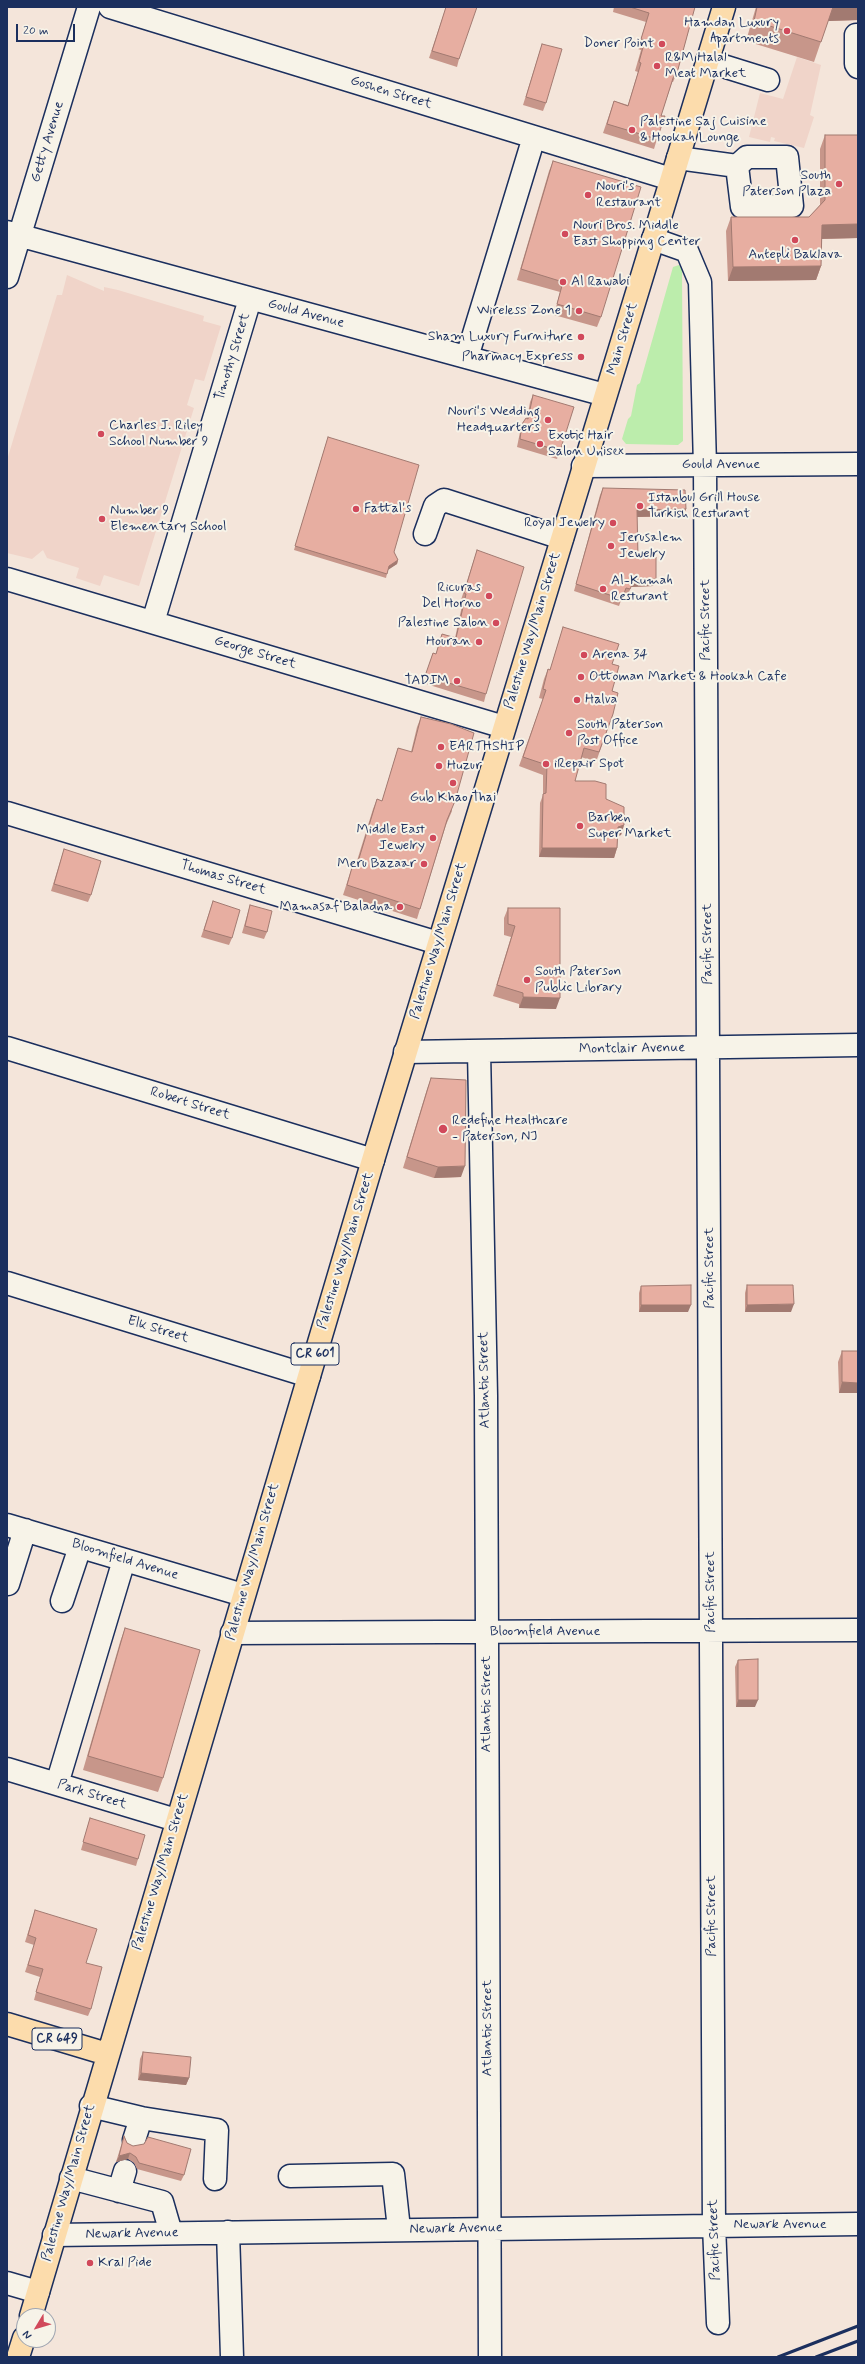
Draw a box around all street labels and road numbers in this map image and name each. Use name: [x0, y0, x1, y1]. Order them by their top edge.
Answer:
street label: Goshen Street: [348, 73, 434, 113]
street label: Getty Avenue: [28, 99, 68, 185]
street label: Gould Avenue: [266, 296, 346, 332]
street label: Main Street: [604, 301, 642, 377]
street label: Timothy Street: [212, 311, 254, 403]
street label: Gould Avenue: [682, 457, 760, 473]
street label: Palestine Way/Main Street: [501, 551, 565, 711]
street label: Pacific Street: [698, 579, 714, 661]
street label: George Street: [212, 633, 298, 673]
street label: Thomas Street: [178, 857, 268, 899]
street label: Palestine Way/Main Street: [407, 861, 471, 1021]
street label: Pacific Street: [700, 903, 716, 985]
street label: Montclair Avenue: [579, 1040, 685, 1058]
street label: Robert Street: [148, 1084, 232, 1124]
street label: Palestine Way/Main Street: [314, 1171, 378, 1331]
street label: Pacific Street: [702, 1227, 718, 1309]
street label: Elk Street: [125, 1313, 191, 1347]
street label: Atlantic Street: [476, 1331, 494, 1429]
road number: CR 601: [291, 1343, 339, 1365]
street label: Palestine Way/Main Street: [222, 1481, 284, 1643]
street label: Bloomfield Avenue: [70, 1536, 180, 1584]
street label: Pacific Street: [703, 1551, 719, 1633]
street label: Bloomfield Avenue: [490, 1624, 600, 1640]
street label: Atlantic Street: [479, 1655, 495, 1753]
street label: Park Street: [55, 1776, 129, 1814]
street label: Palestine Way/Main Street: [129, 1792, 193, 1952]
street label: Pacific Street: [704, 1875, 720, 1957]
street label: Atlantic Street: [480, 1979, 496, 2077]
road number: CR 649: [32, 2028, 82, 2050]
street label: Palestine Way/Main Street: [38, 2102, 100, 2264]
street label: Pacific Street: [705, 2199, 725, 2281]
street label: Newark Avenue: [733, 2217, 827, 2233]
street label: Newark Avenue: [409, 2220, 503, 2238]
street label: Newark Avenue: [85, 2225, 179, 2243]

